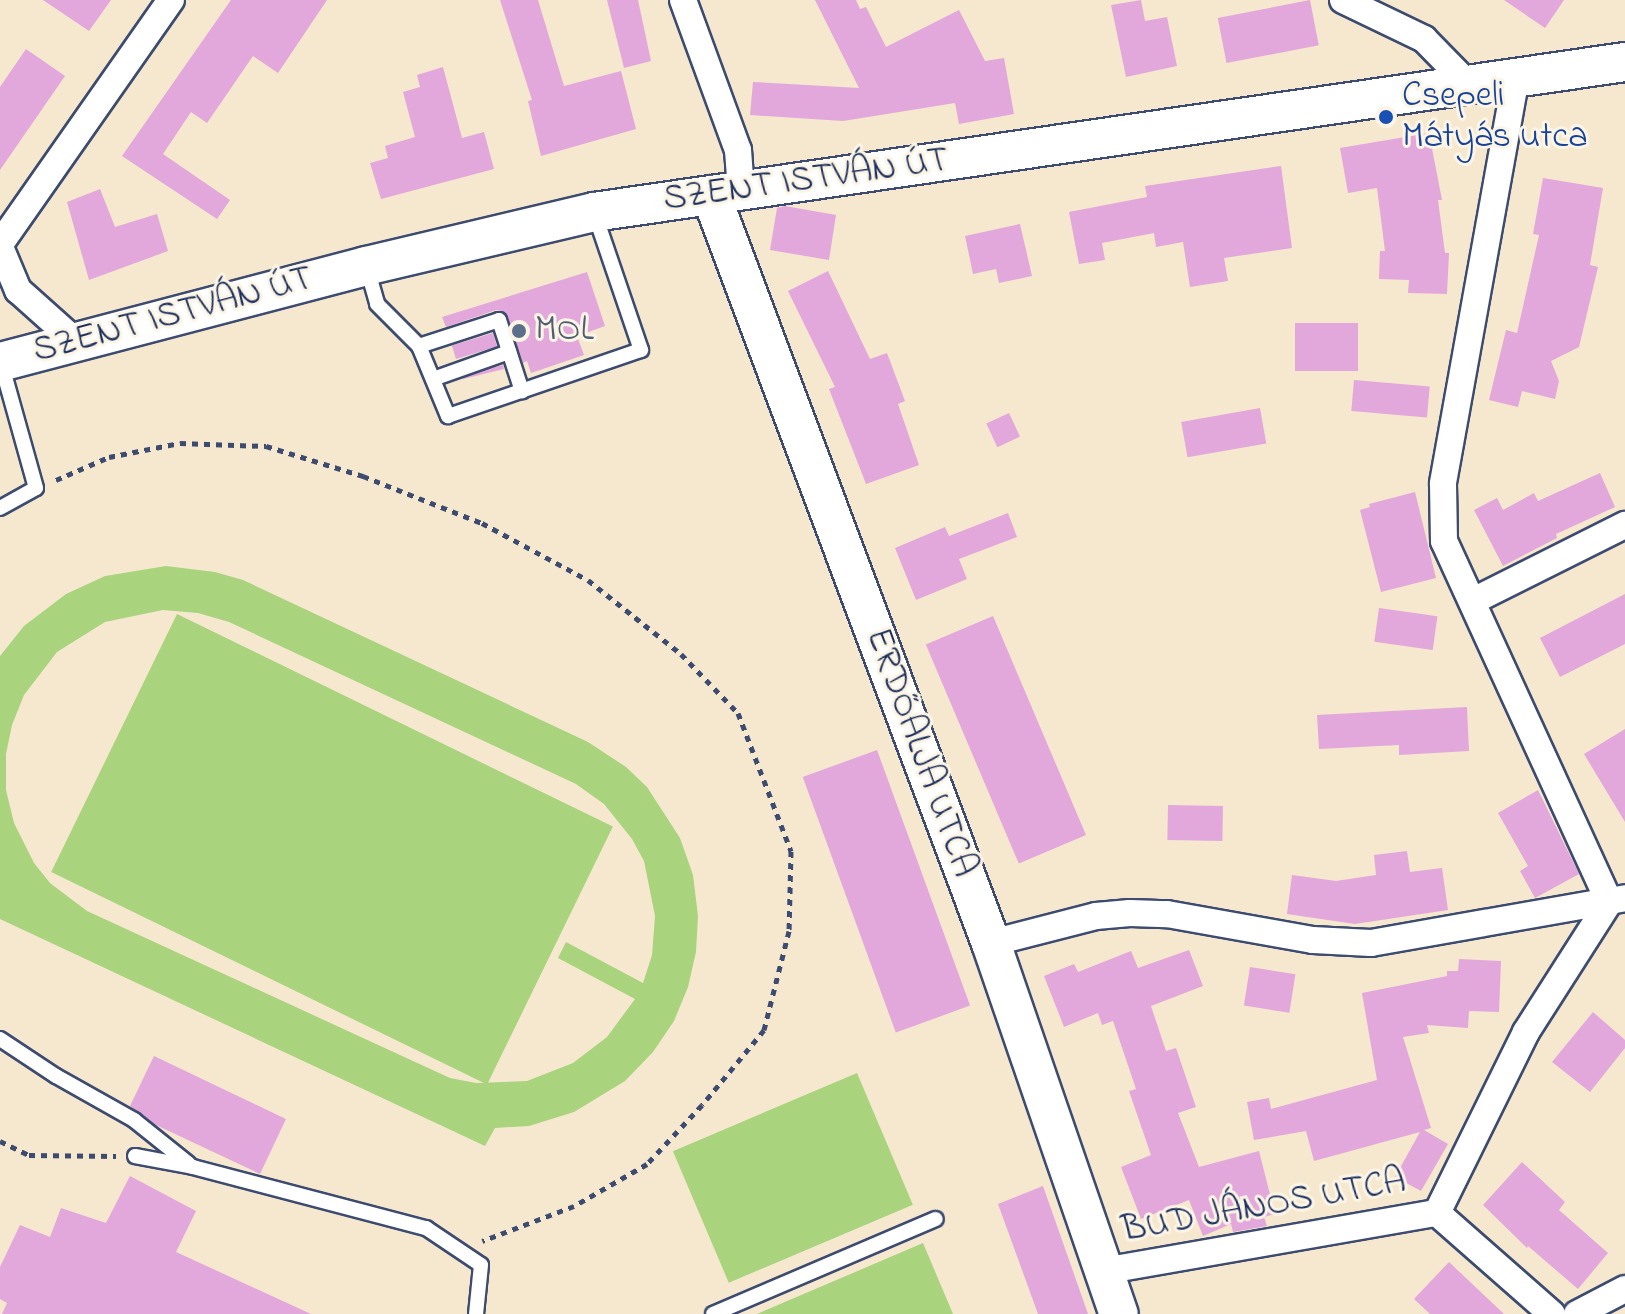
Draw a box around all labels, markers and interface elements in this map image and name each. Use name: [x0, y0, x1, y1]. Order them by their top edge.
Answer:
place label: Csepeli Mátyás utca: [1402, 74, 1588, 159]
marker: Csepeli Mátyás utca: [1377, 108, 1395, 126]
street label: SZENT ISTVÁN ÚT: [661, 140, 951, 222]
street label: SZENT ISTVÁN ÚT: [29, 258, 317, 374]
place label: MOL: [535, 309, 594, 353]
marker: MOL: [510, 322, 528, 340]
street label: ERDŐALJA UTCA: [855, 623, 985, 883]
street label: BUD JÁNOS UTCA: [1119, 1161, 1409, 1253]

